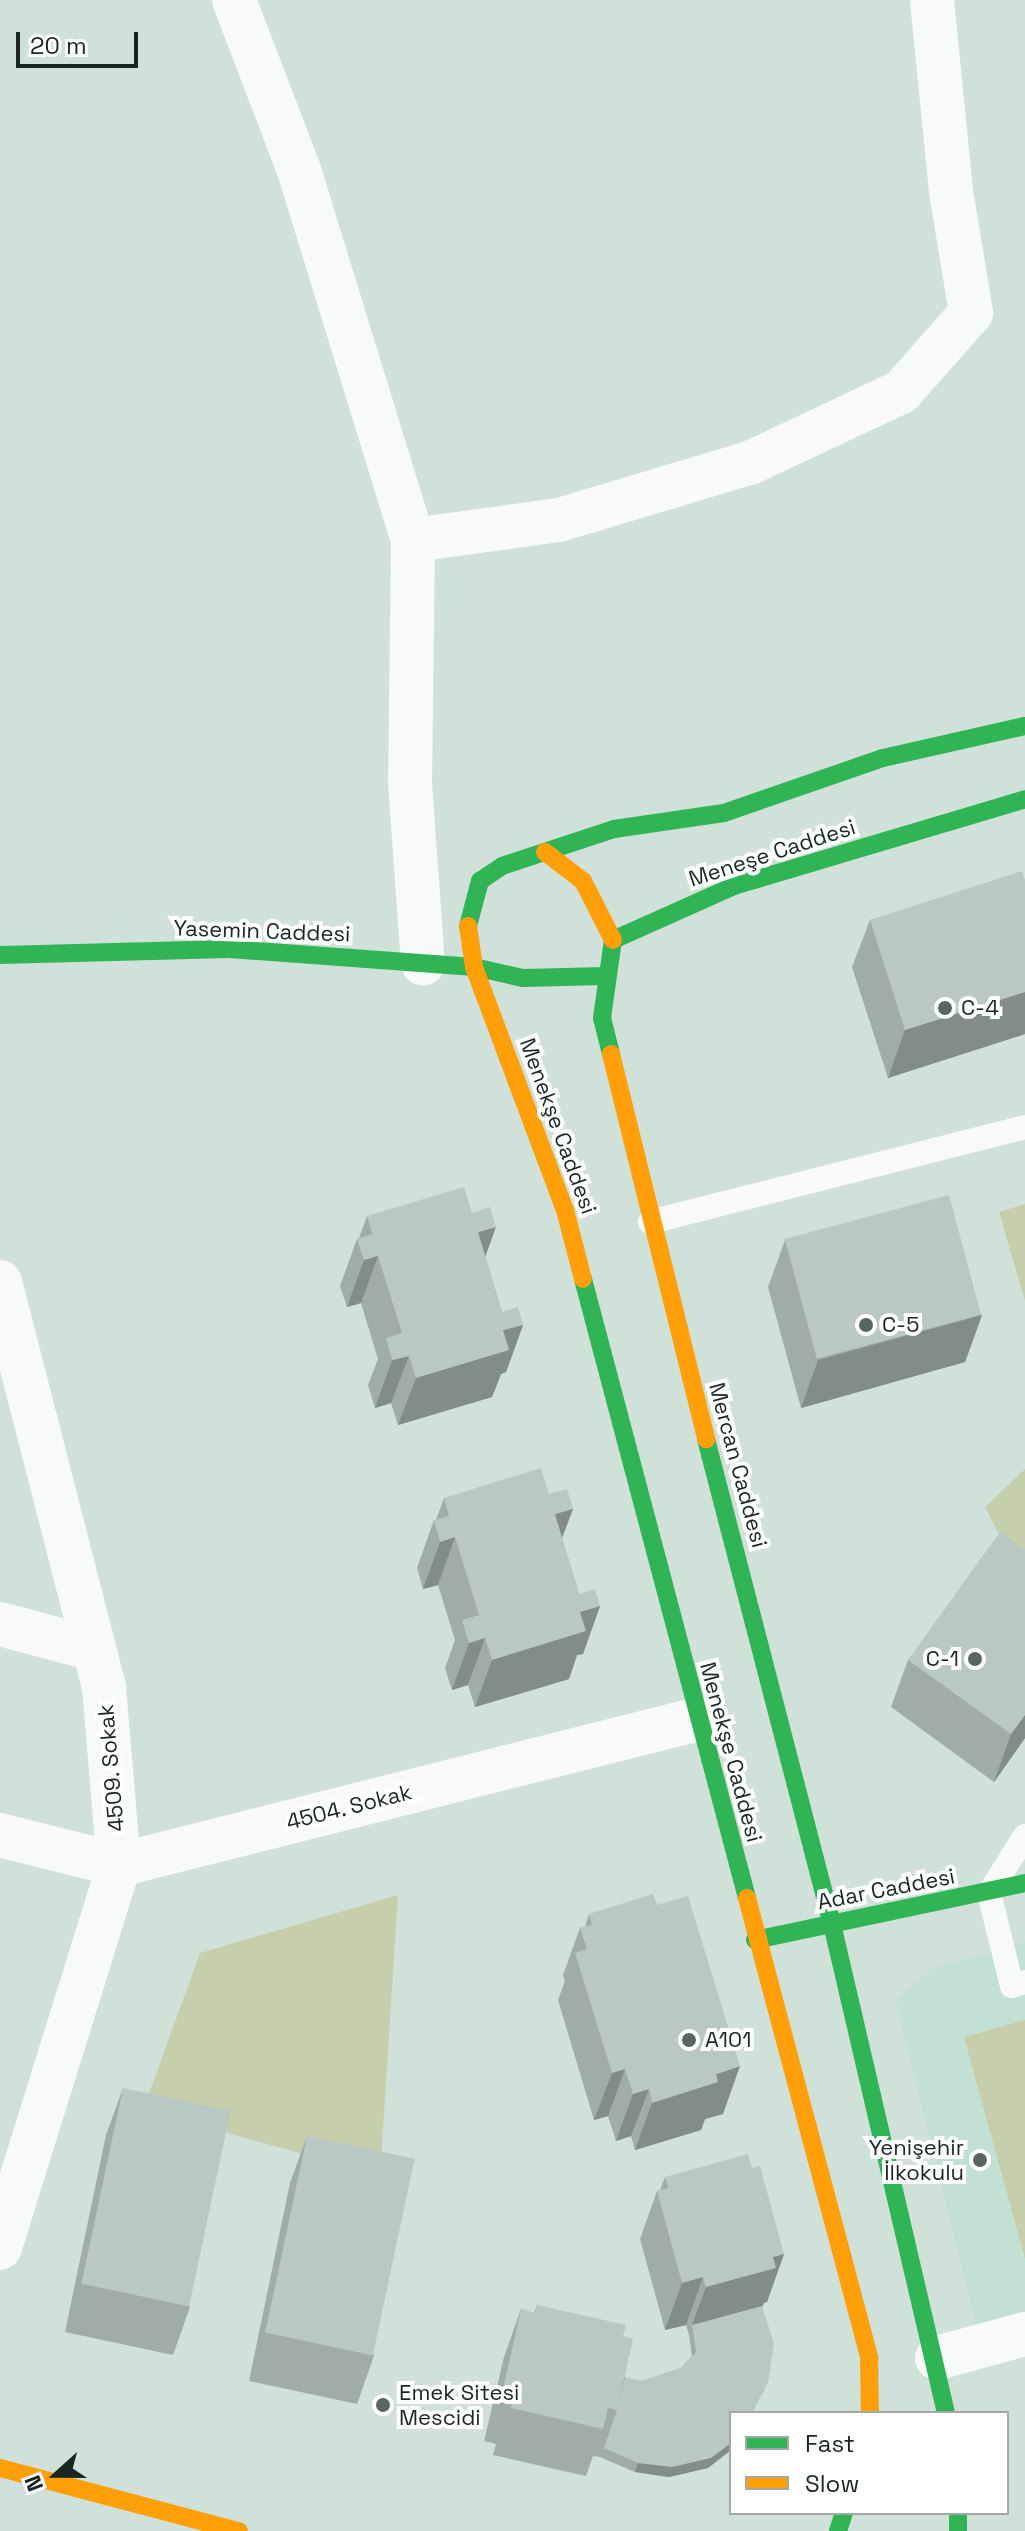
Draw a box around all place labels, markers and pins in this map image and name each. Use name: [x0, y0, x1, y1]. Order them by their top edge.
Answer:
place label: C-4: [961, 995, 999, 1021]
marker: C-4: [936, 999, 954, 1017]
place label: C-5: [882, 1312, 919, 1338]
marker: C-5: [857, 1316, 875, 1334]
place label: C-1: [926, 1646, 959, 1672]
marker: C-1: [966, 1650, 984, 1668]
place label: A101: [705, 2027, 751, 2053]
marker: A101: [680, 2031, 698, 2049]
place label: Yenişehir İlkokulu: [869, 2134, 964, 2186]
marker: Yenişehir İlkokulu: [971, 2151, 989, 2169]
place label: Emek Sitesi Mescidi: [399, 2379, 519, 2430]
marker: Emek Sitesi Mescidi: [374, 2396, 392, 2414]

